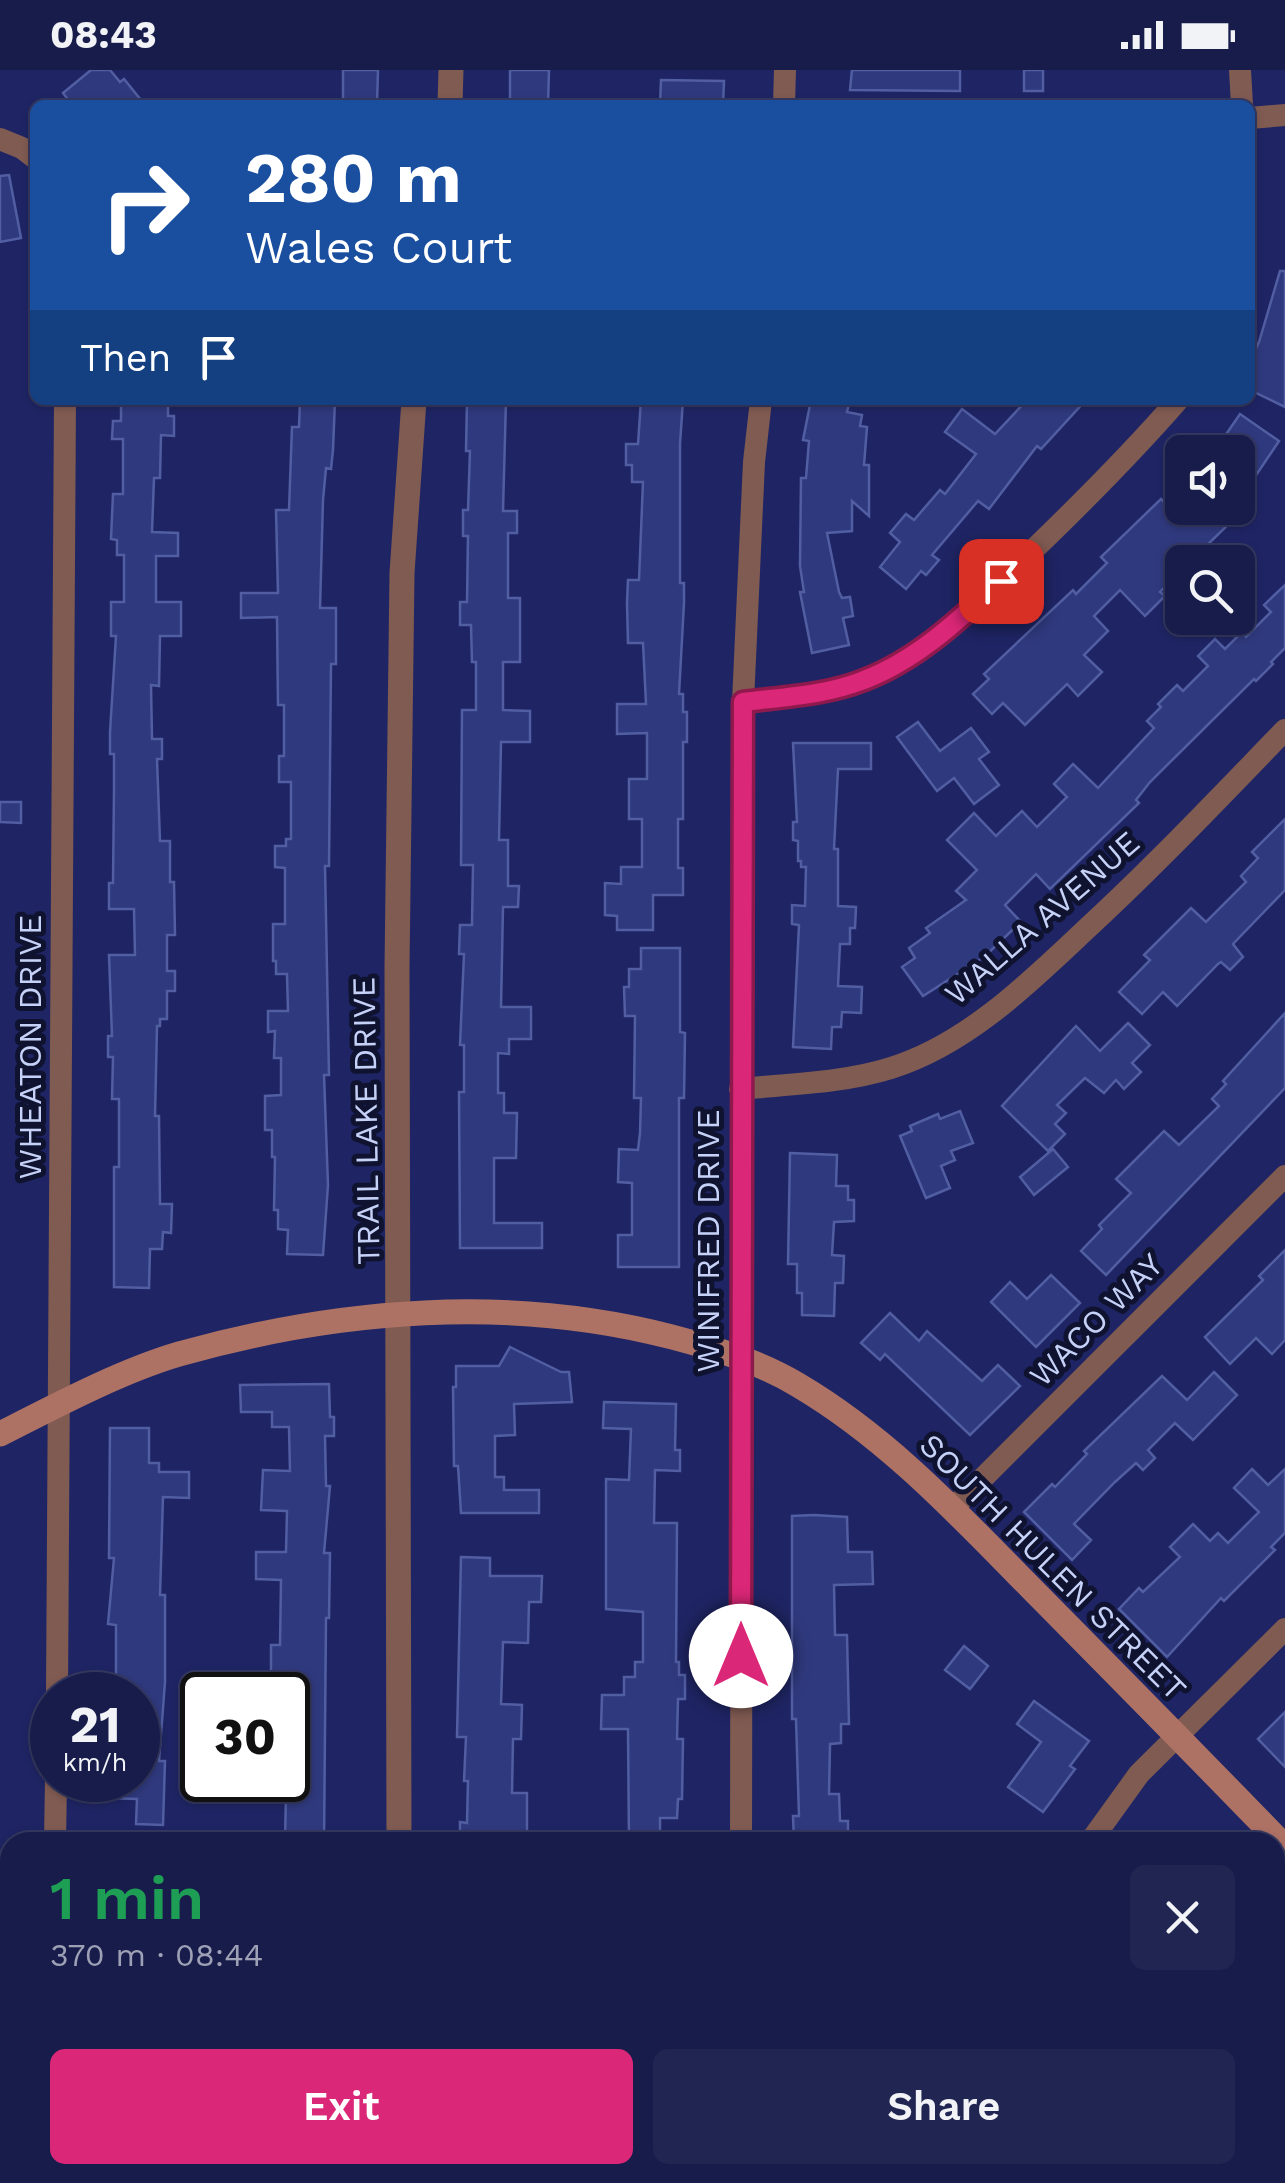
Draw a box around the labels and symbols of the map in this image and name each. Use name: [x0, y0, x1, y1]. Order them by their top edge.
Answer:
pin: [959, 539, 1044, 624]
street label: WALLA AVENUE: [937, 823, 1147, 1013]
street label: WHEATON DRIVE: [11, 915, 49, 1179]
street label: TRAIL LAKE DRIVE: [344, 977, 388, 1265]
street label: WINIFRED DRIVE: [689, 1109, 727, 1373]
street label: WACO WAY: [1021, 1245, 1171, 1395]
street label: SOUTH HULEN STREET: [912, 1426, 1194, 1708]
position arrow: [689, 1604, 793, 1708]
speed limit sign: 30: [180, 1672, 310, 1802]

